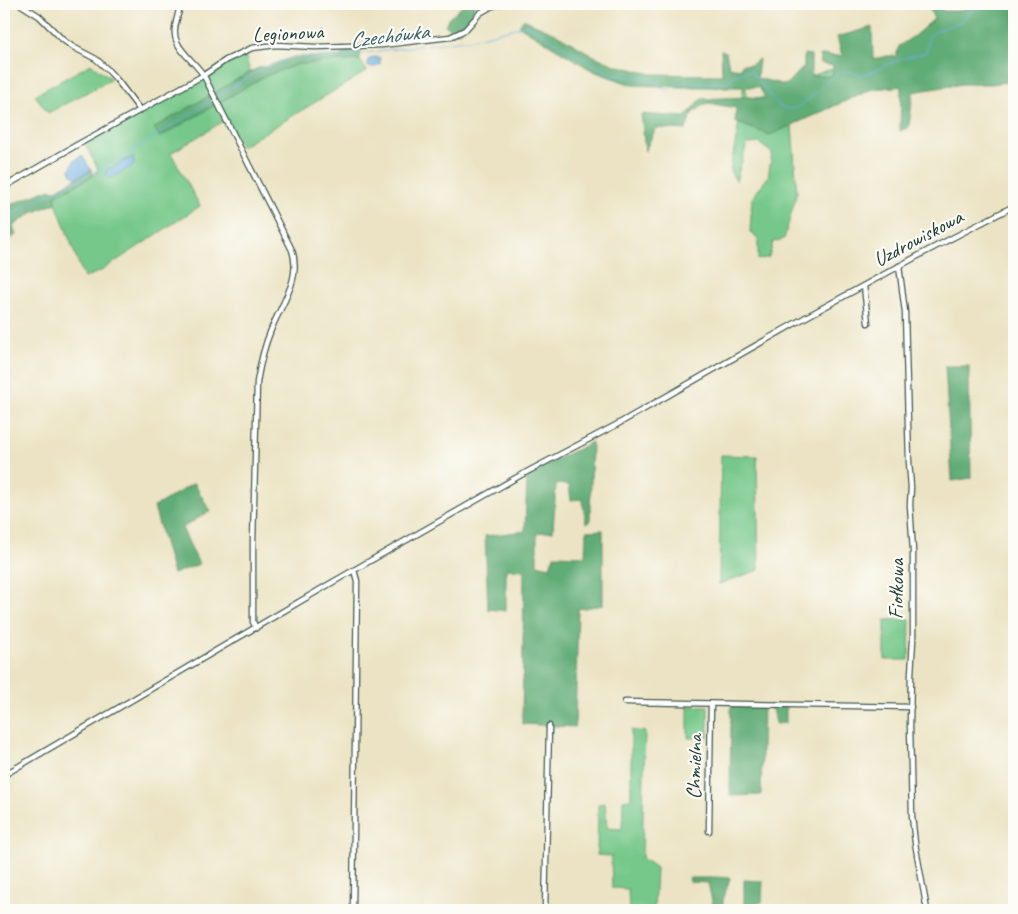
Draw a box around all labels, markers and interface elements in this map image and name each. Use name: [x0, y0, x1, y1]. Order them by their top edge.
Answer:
water label: Czechówka: [348, 17, 433, 55]
street label: Legionowa: [252, 18, 326, 48]
street label: Uzdrowiskowa: [869, 203, 969, 272]
street label: Fiołkowa: [883, 557, 909, 619]
street label: Chmielna: [680, 732, 708, 800]

